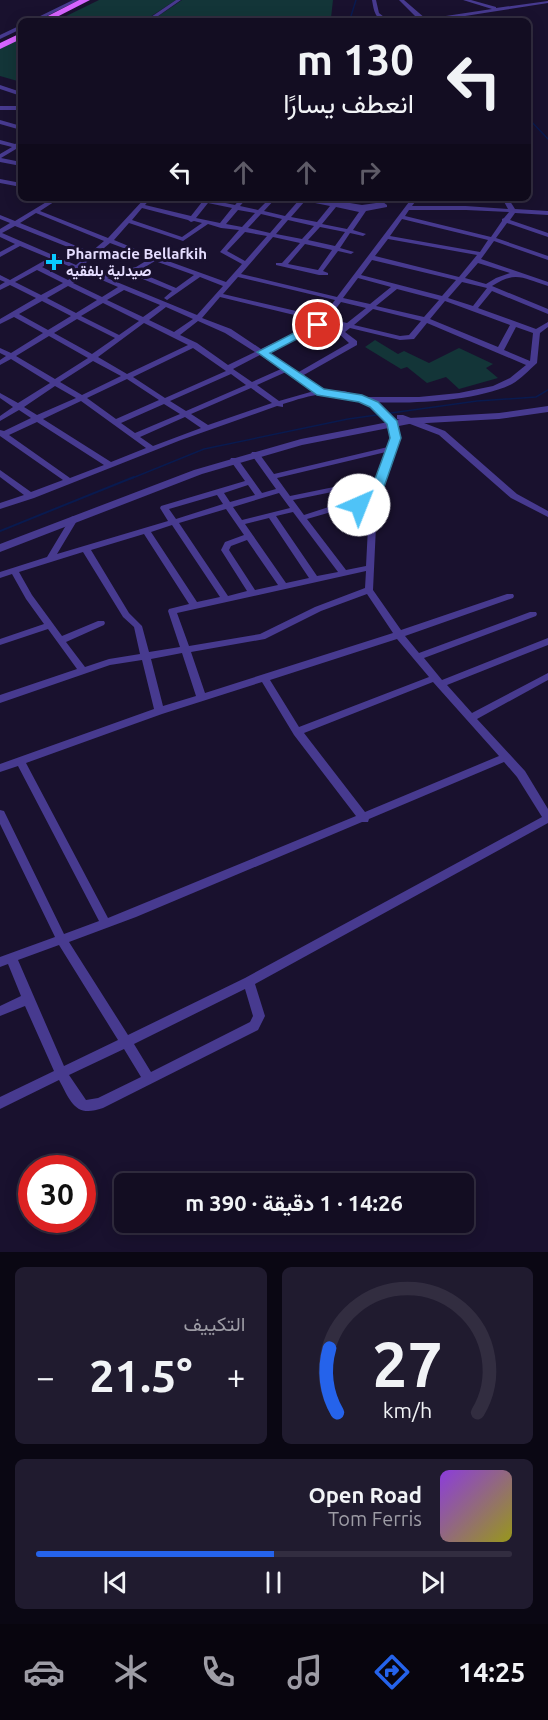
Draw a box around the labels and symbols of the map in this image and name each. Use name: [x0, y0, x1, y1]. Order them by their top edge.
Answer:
place label: Pharmacie Bellafkih صيدلية بلفقيه: [66, 245, 207, 280]
marker: Pharmacie Bellafkih صيدلية بلفقيه: [47, 255, 61, 269]
pin: [292, 299, 343, 350]
position arrow: [327, 473, 391, 537]
speed limit sign: 30: [18, 1155, 96, 1233]

